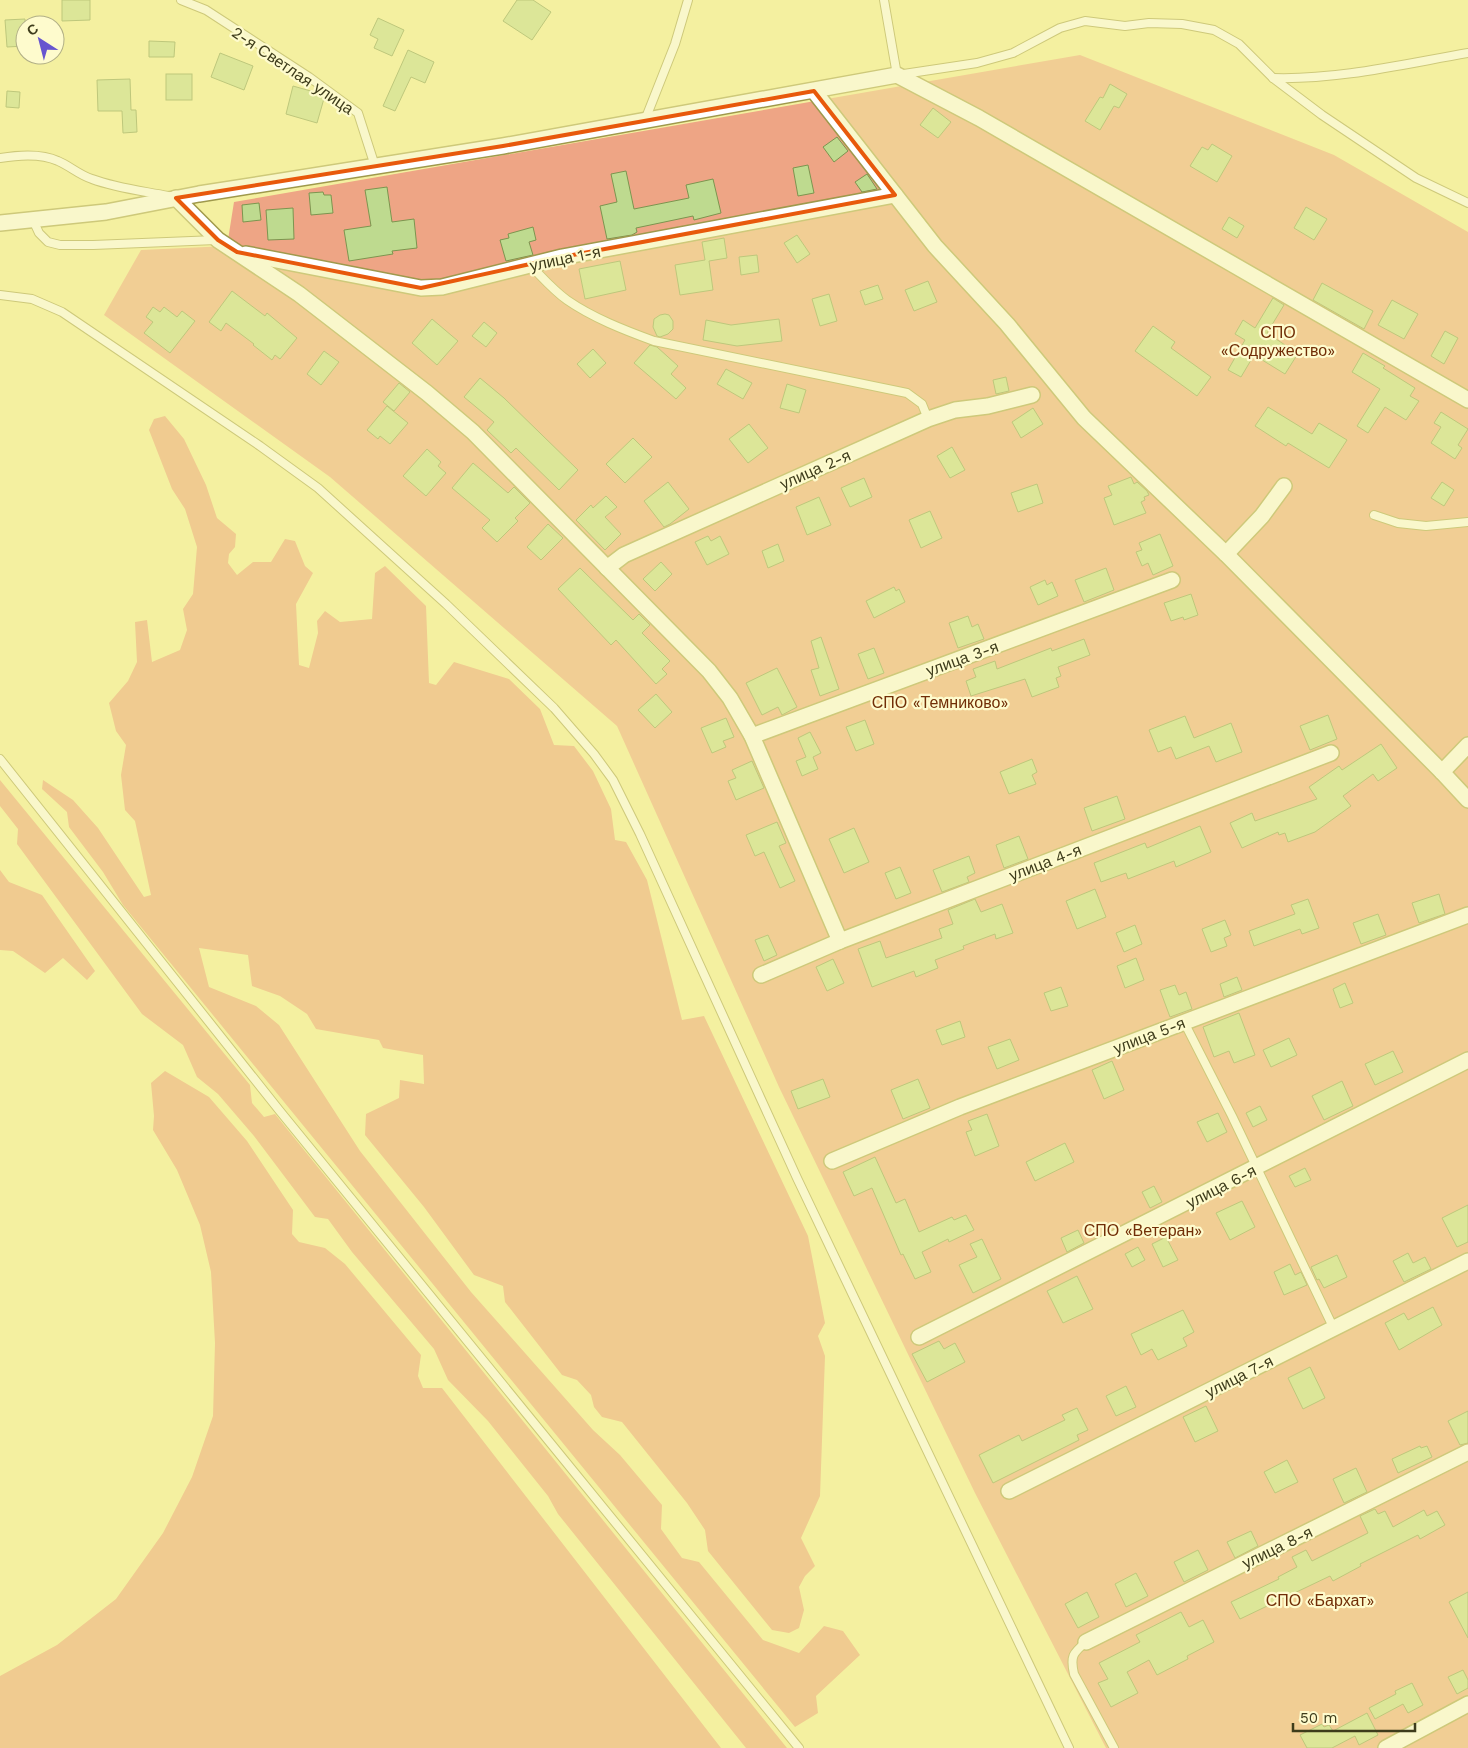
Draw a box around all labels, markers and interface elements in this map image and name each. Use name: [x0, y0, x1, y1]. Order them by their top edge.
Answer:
north arrow: [15, 15, 65, 65]
text: С: [24, 20, 41, 39]
street label: 2-я Светлая улица: [228, 23, 357, 118]
street label: улица 1-я: [528, 242, 602, 275]
park label: СПО «Содружество»: [1221, 323, 1335, 360]
street label: улица 2-я: [777, 445, 853, 493]
street label: улица 3-я: [923, 637, 1001, 680]
park label: СПО «Темниково»: [872, 693, 1008, 712]
street label: улица 4-я: [1006, 840, 1084, 885]
street label: улица 5-я: [1110, 1013, 1188, 1058]
street label: улица 6-я: [1183, 1161, 1259, 1212]
park label: СПО «Ветеран»: [1084, 1221, 1202, 1240]
street label: улица 7-я: [1202, 1351, 1276, 1402]
street label: улица 8-я: [1239, 1522, 1316, 1573]
park label: СПО «Бархат»: [1266, 1591, 1374, 1610]
scale bar: [1293, 1700, 1416, 1732]
text: 50 m: [1300, 1709, 1337, 1727]

